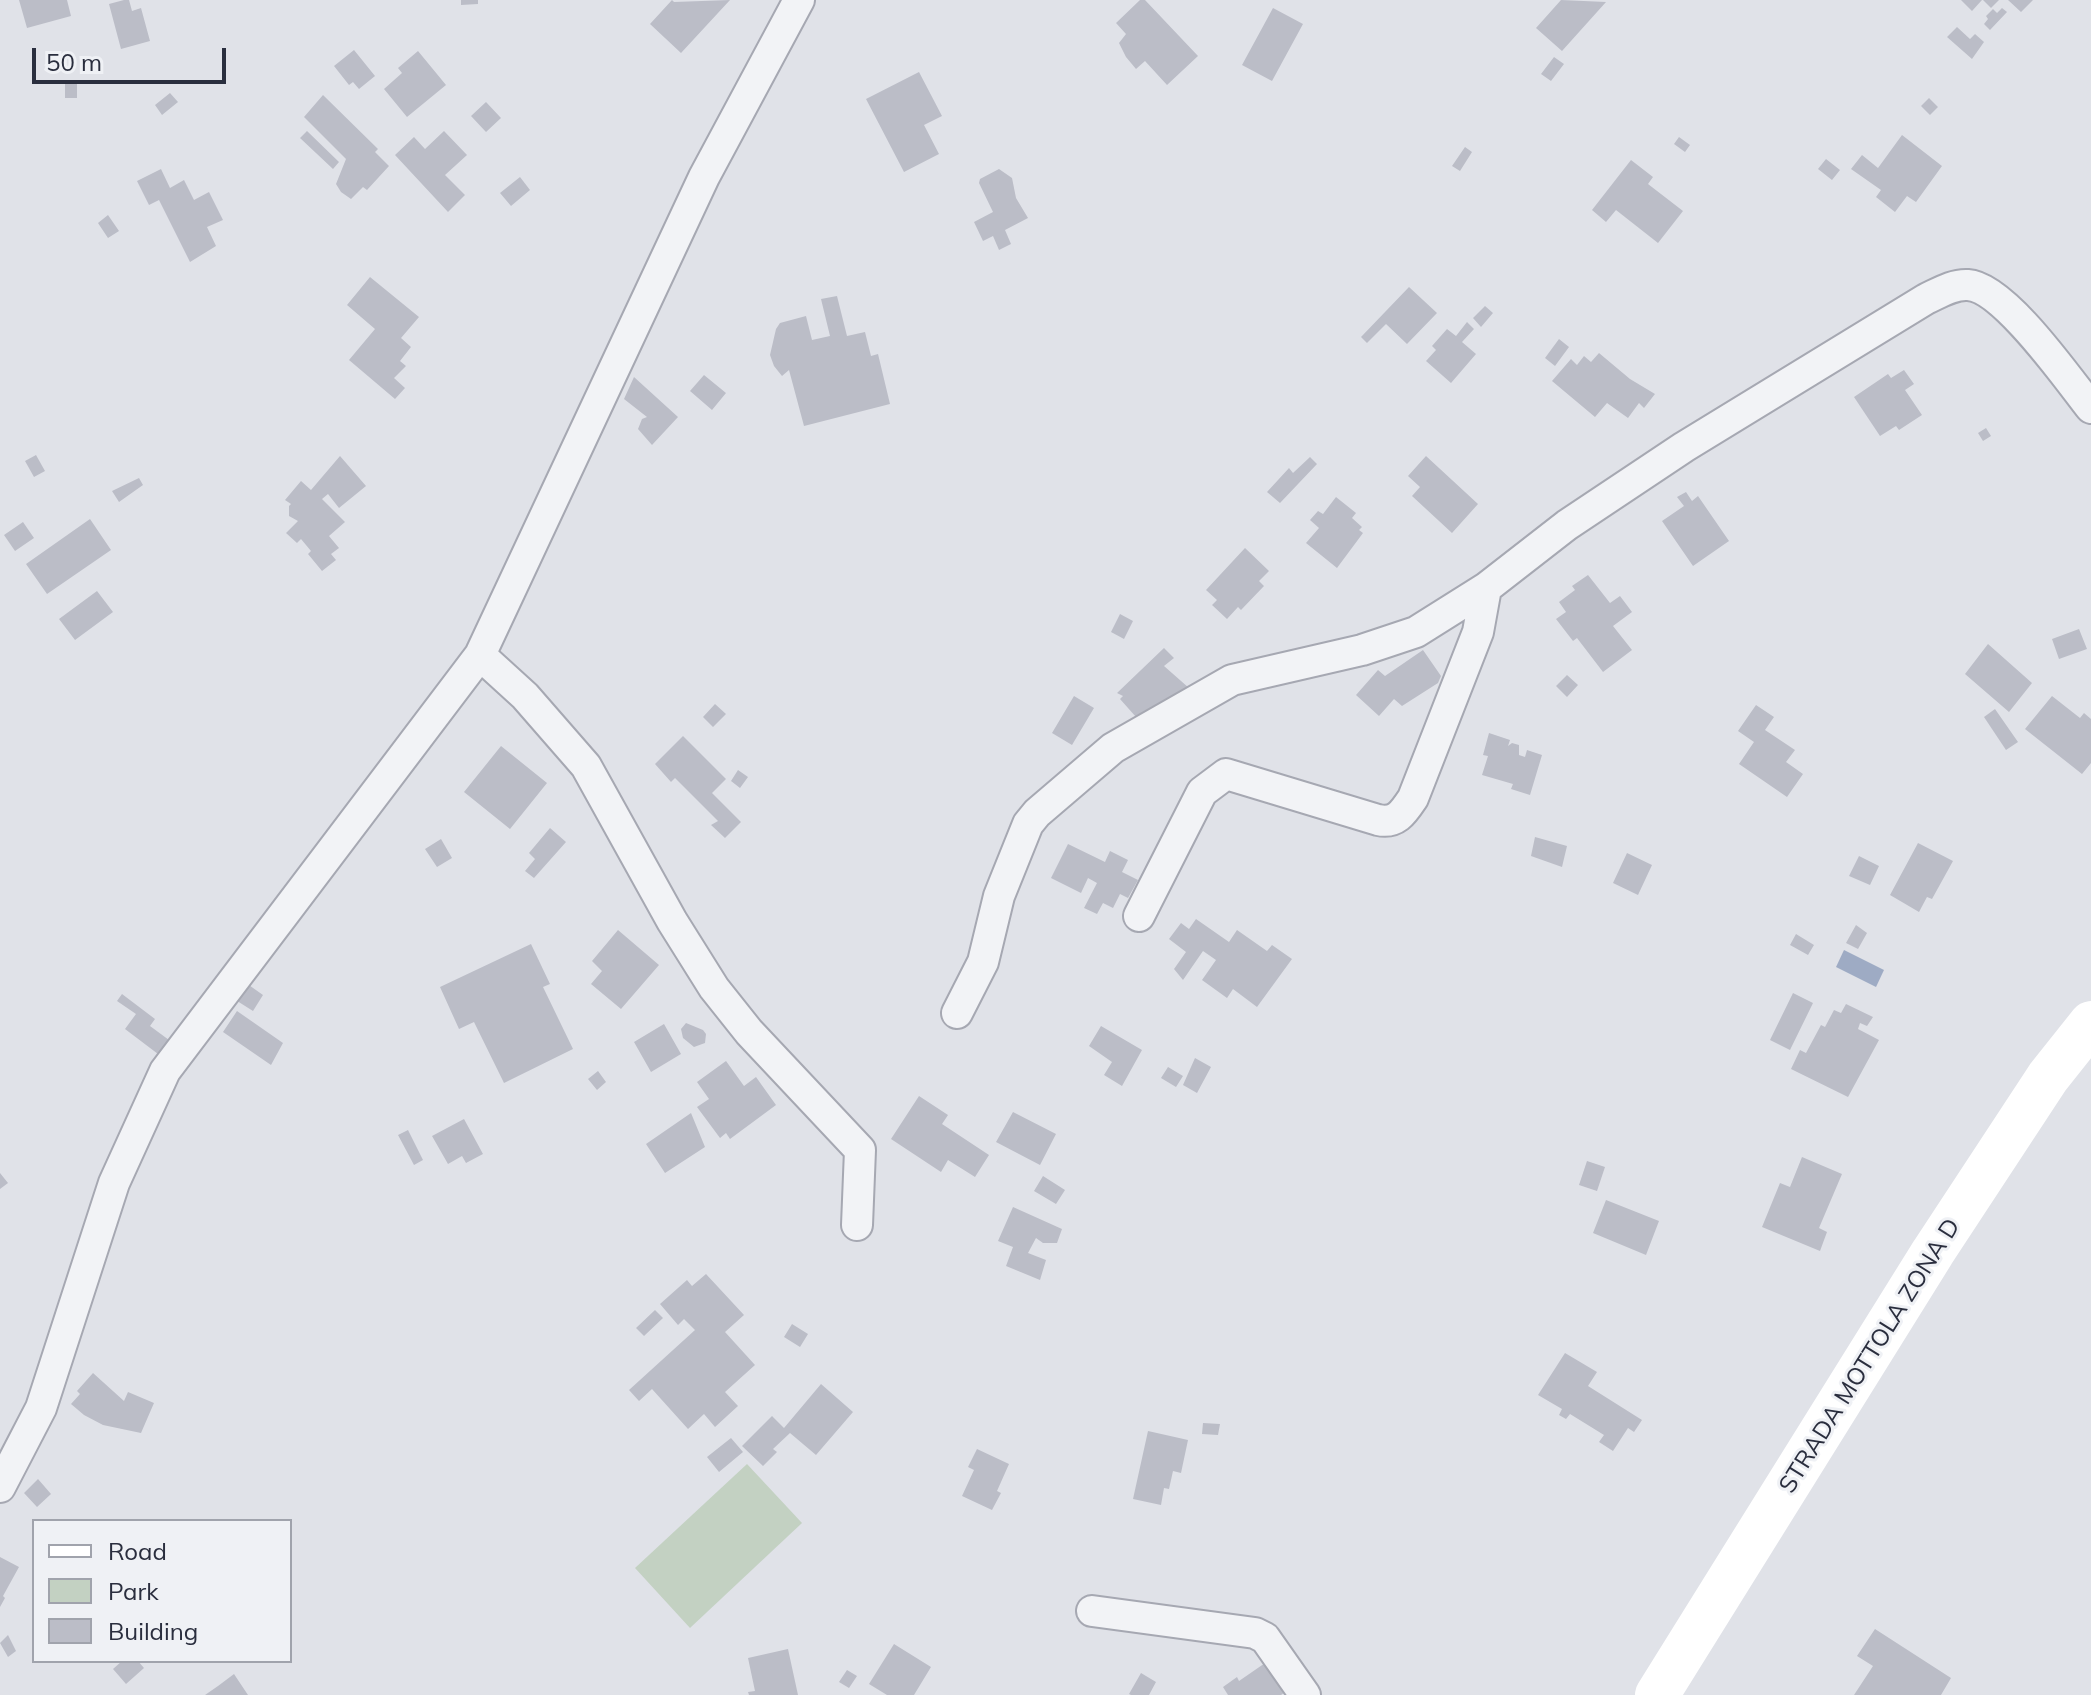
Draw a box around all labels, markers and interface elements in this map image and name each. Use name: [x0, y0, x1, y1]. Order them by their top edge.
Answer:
scale bar: [36, 32, 230, 82]
text: 50 m: [46, 47, 102, 77]
street label: STRADA MOTTOLA ZONA D: [1773, 1213, 1967, 1499]
legend: [32, 1519, 292, 1663]
text: Road: [108, 1536, 167, 1566]
text: Park: [108, 1576, 159, 1606]
text: Building: [108, 1616, 198, 1646]

